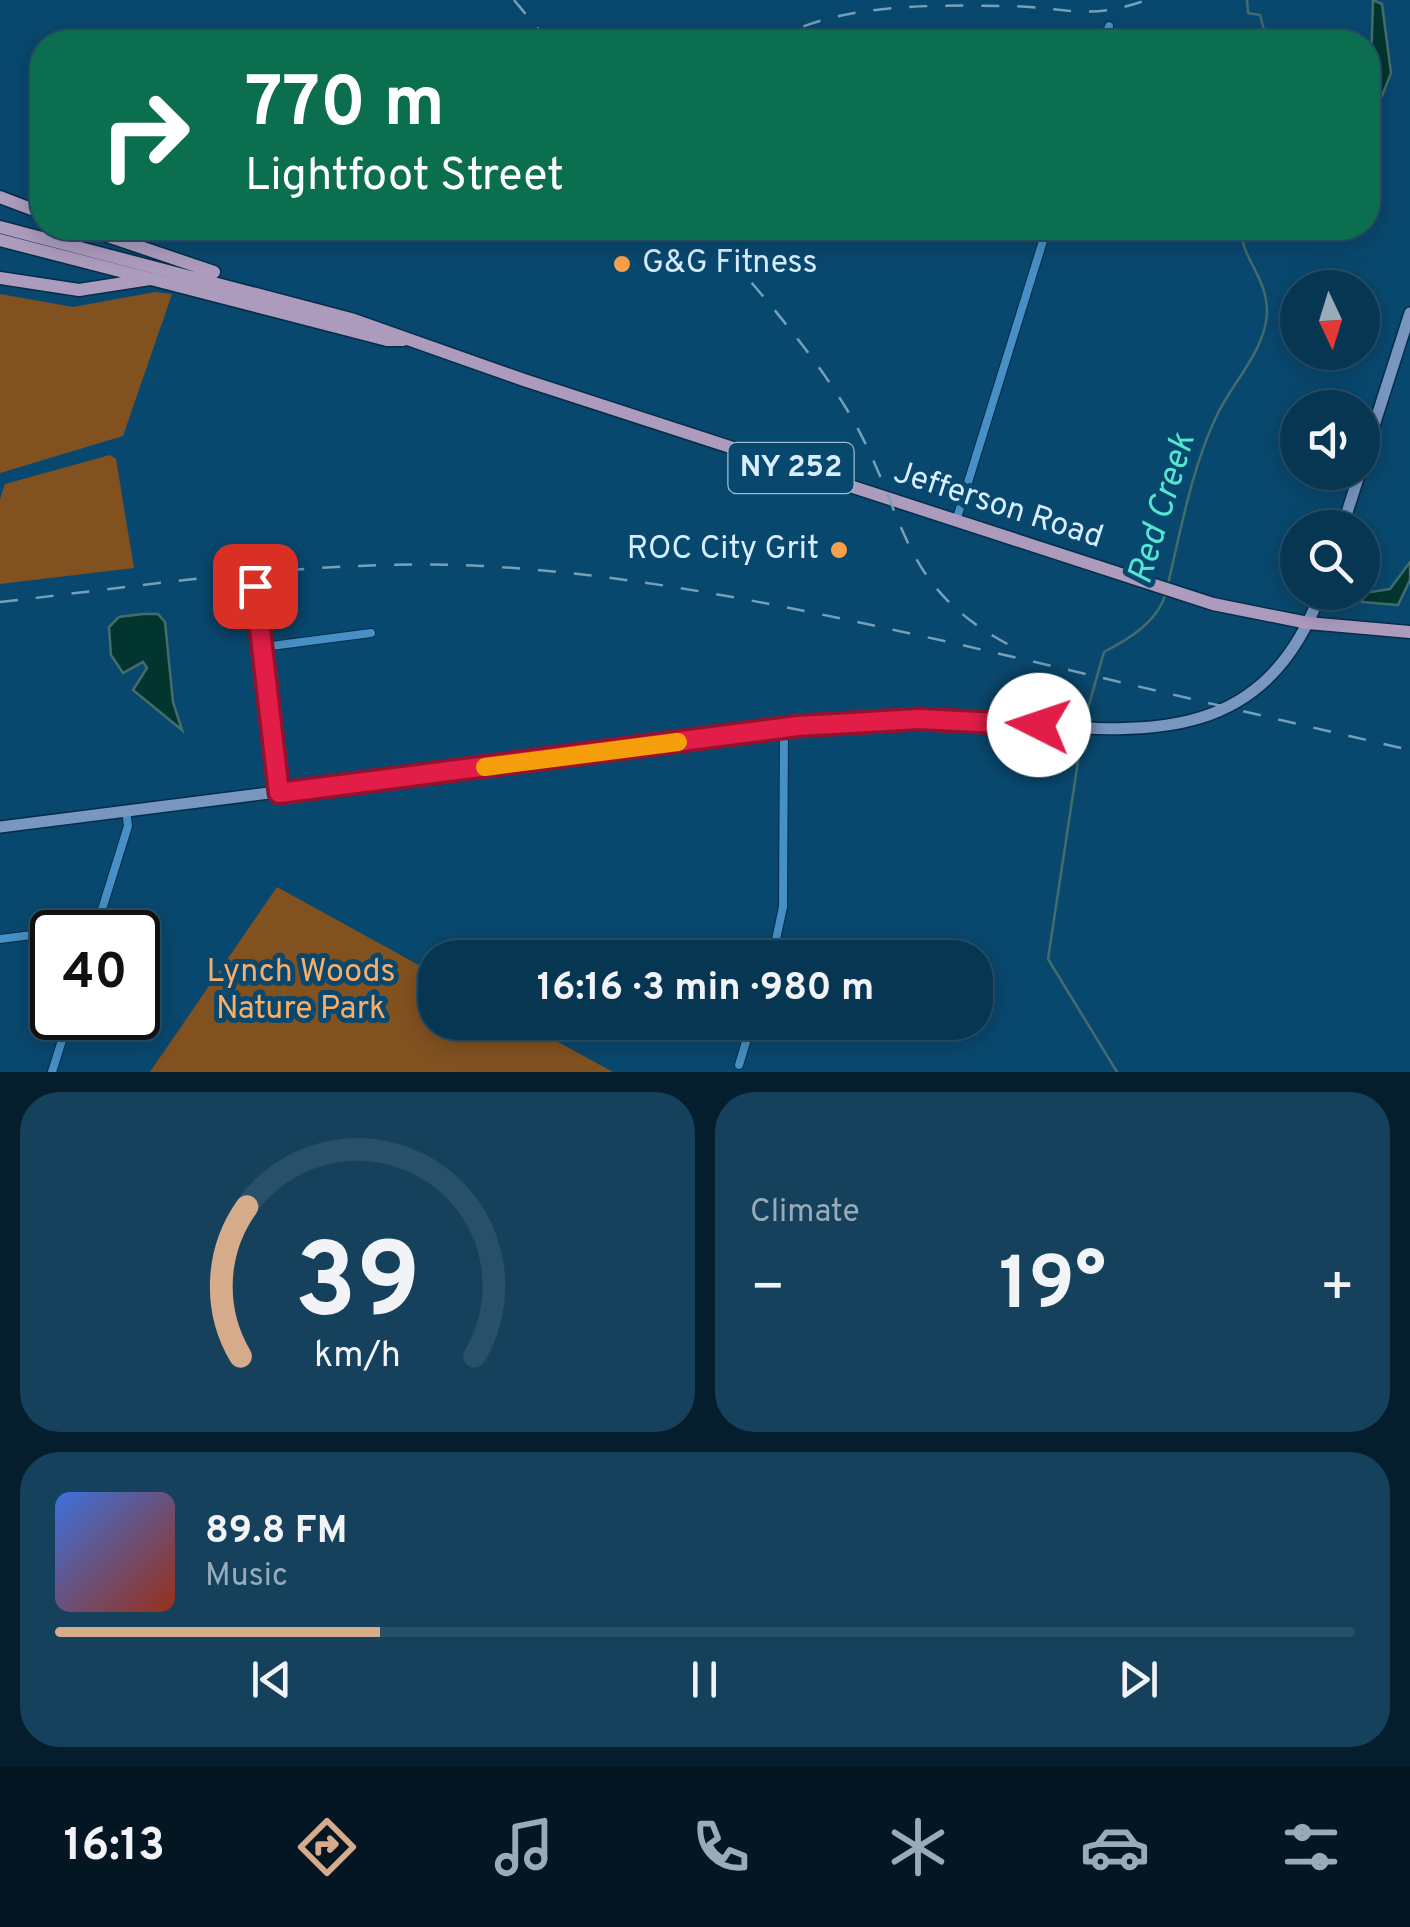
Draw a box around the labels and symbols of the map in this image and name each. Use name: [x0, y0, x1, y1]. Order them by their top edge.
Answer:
place label: G&G Fitness: [642, 244, 818, 284]
marker: G&G Fitness: [611, 253, 633, 275]
north arrow: [1280, 270, 1380, 370]
water label: Red Creek: [1119, 427, 1207, 589]
road number: NY 252: [728, 443, 854, 493]
street label: Jefferson Road: [888, 453, 1108, 559]
place label: ROC City Grit: [627, 530, 819, 570]
marker: ROC City Grit: [828, 539, 850, 561]
pin: [213, 544, 298, 629]
position arrow: [987, 673, 1091, 777]
speed limit sign: 40: [30, 910, 160, 1040]
park label: Lynch Woods Nature Park: [206, 953, 396, 1030]

